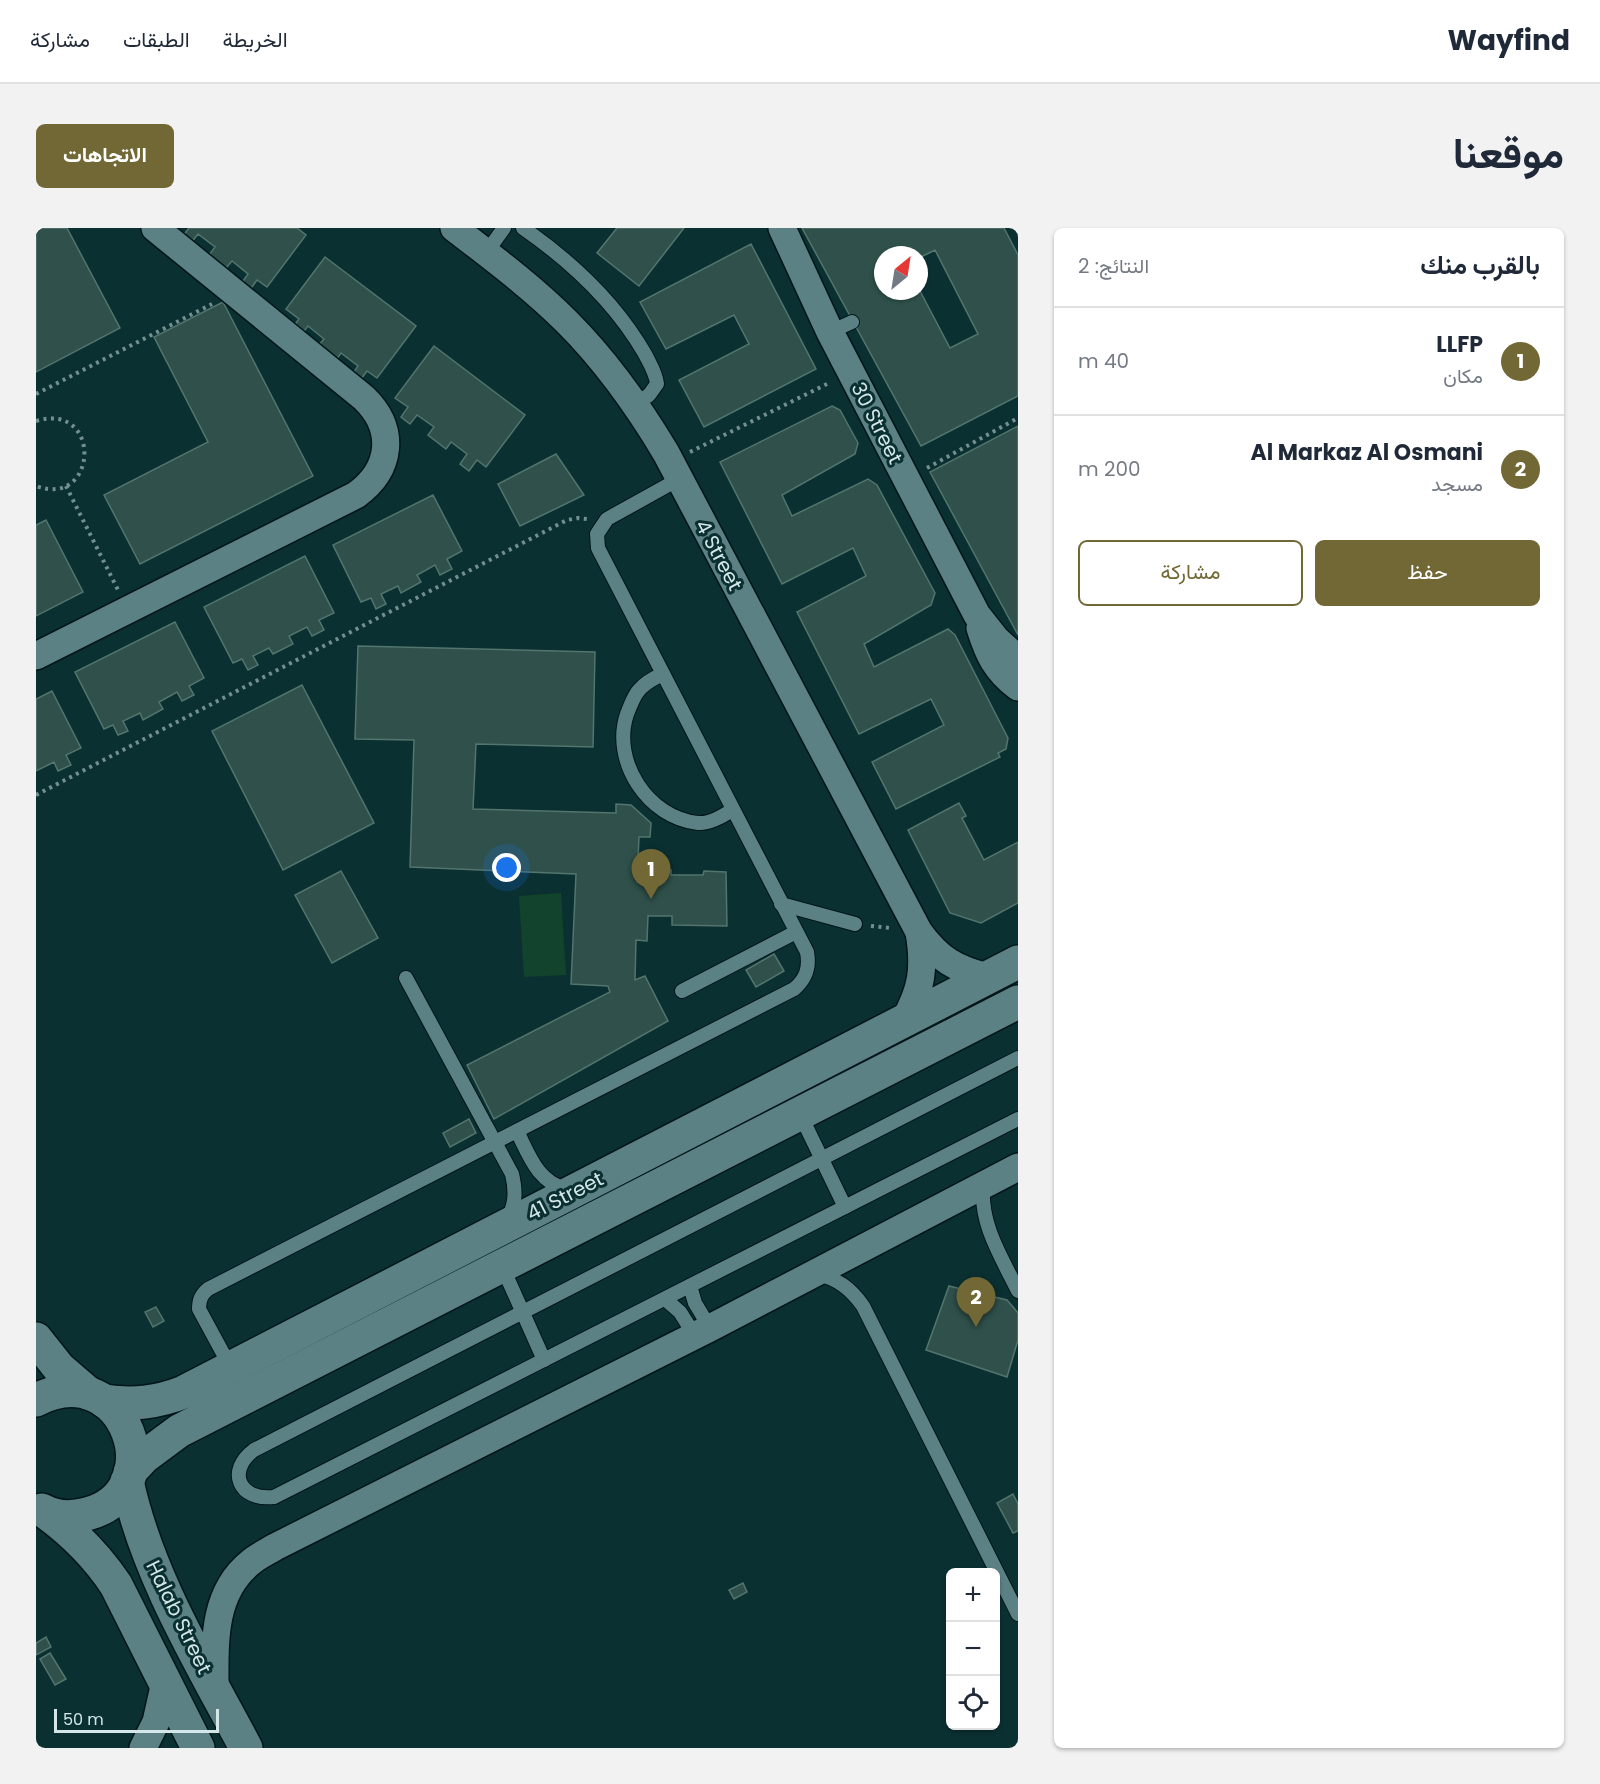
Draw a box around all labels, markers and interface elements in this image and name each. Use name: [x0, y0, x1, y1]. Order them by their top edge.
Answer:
text: Wayfind: [1448, 21, 1570, 60]
text: مشاركة: [30, 25, 90, 54]
text: الطبقات: [123, 25, 190, 54]
text: الخريطة: [223, 25, 288, 54]
button: الاتجاهات: [36, 124, 174, 188]
text: موقعنا: [1453, 124, 1564, 183]
north arrow: [874, 246, 928, 300]
text: بالقرب منك: [1420, 247, 1540, 283]
text: النتائج: 2: [1078, 252, 1149, 280]
text: LLFP: [1436, 329, 1483, 360]
text: 40 m: [1078, 347, 1129, 375]
text: 1: [1517, 347, 1524, 375]
text: مكان: [1443, 362, 1483, 390]
street label: 30 Street: [844, 377, 910, 469]
text: Al Markaz Al Osmani: [1250, 437, 1483, 468]
text: 200 m: [1078, 455, 1141, 483]
text: 2: [1515, 455, 1526, 483]
text: مسجد: [1431, 470, 1483, 498]
street label: 4 Street: [689, 515, 749, 595]
button: مشاركة: [1078, 540, 1303, 606]
button: حفظ: [1315, 540, 1540, 606]
pin: 1: [632, 850, 670, 899]
your location: [492, 853, 521, 882]
street label: 41 Street: [522, 1165, 608, 1227]
pin: 2: [956, 1278, 996, 1327]
street label: Halab Street: [139, 1555, 219, 1679]
map controls: [946, 1568, 1000, 1730]
button: +: [946, 1568, 1000, 1622]
button: −: [946, 1622, 1000, 1676]
button: locate: [946, 1676, 1000, 1730]
scale bar: [54, 1706, 219, 1734]
text: 50 m: [63, 1708, 104, 1731]

